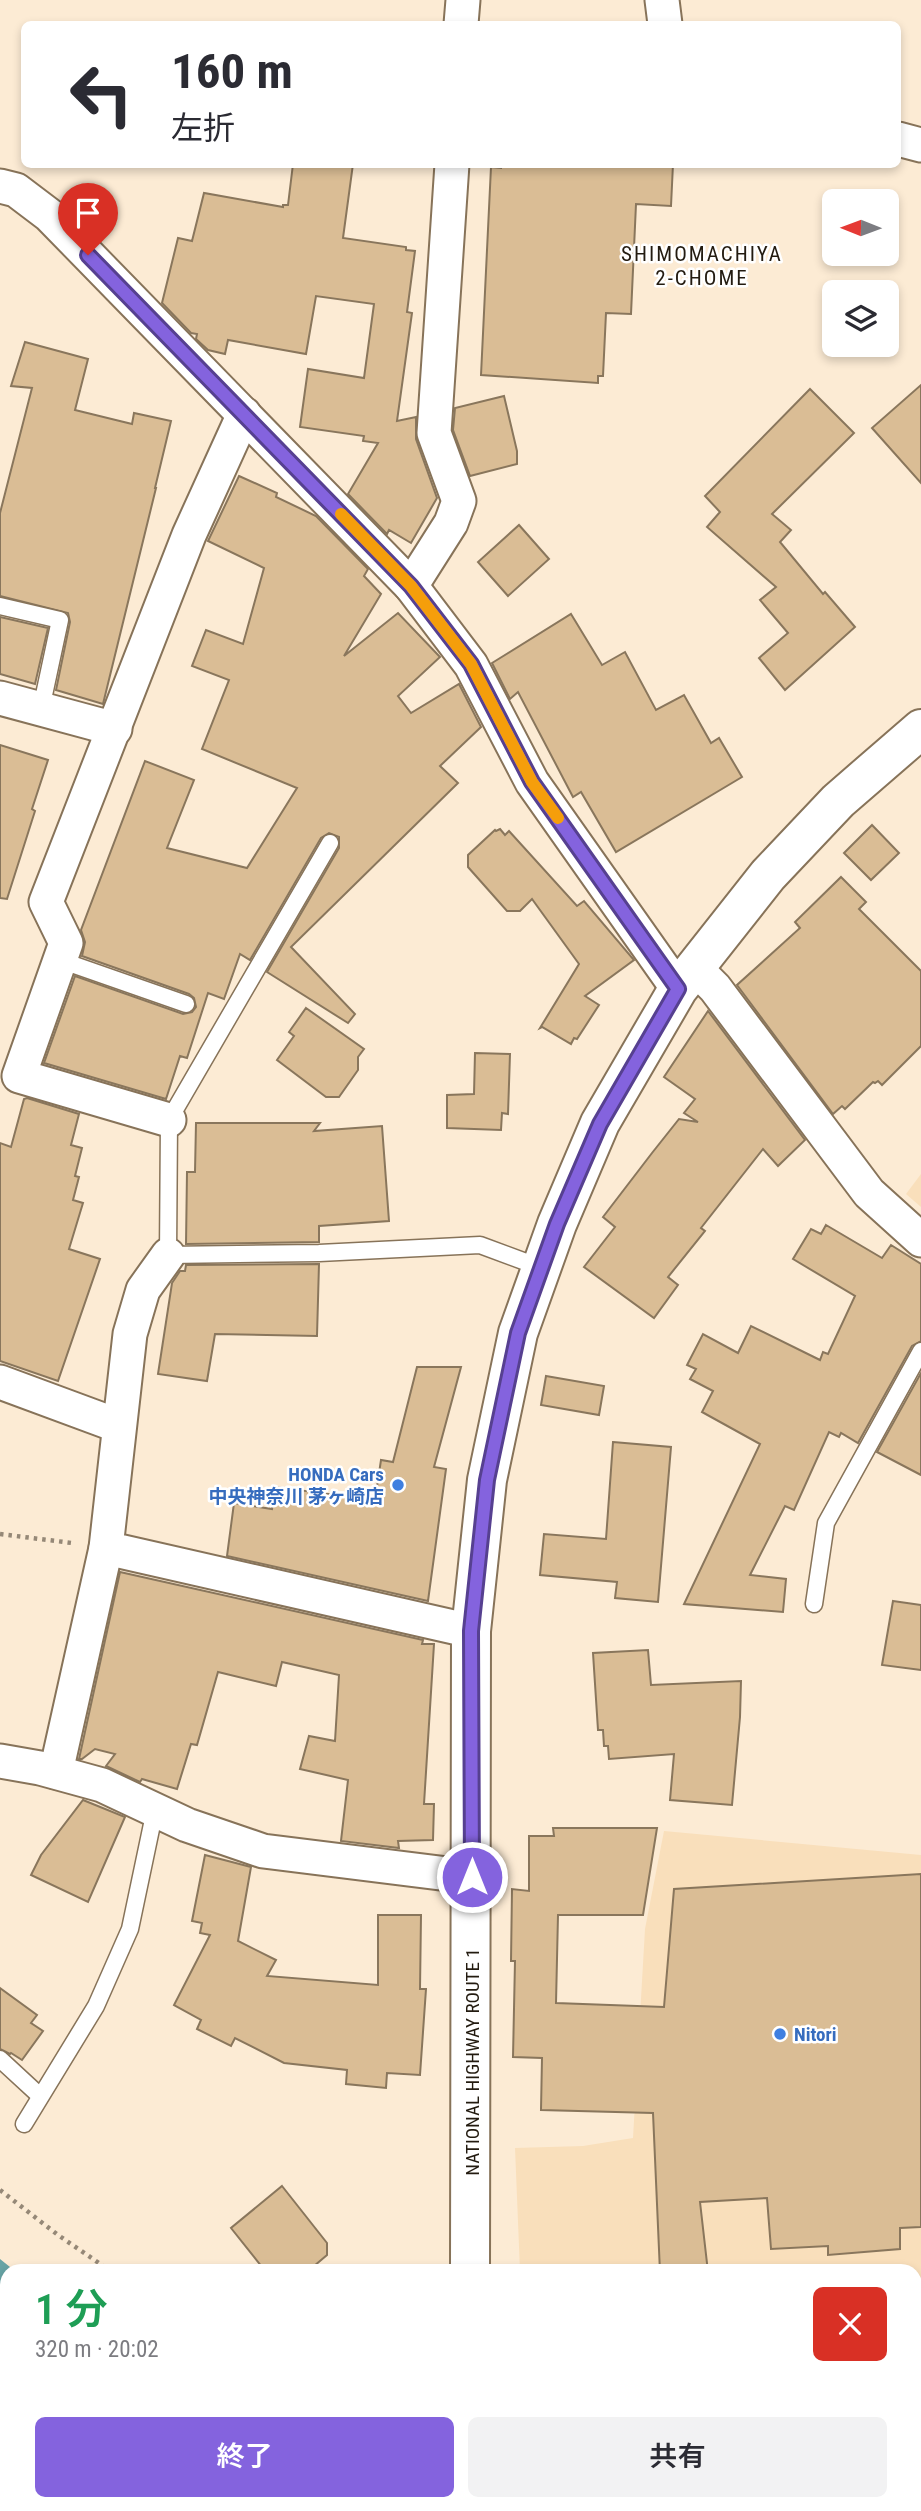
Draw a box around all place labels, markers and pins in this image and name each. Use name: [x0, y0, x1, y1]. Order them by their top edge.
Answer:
pin: [58, 183, 118, 255]
place label: HONDA Cars 中央神奈川 茅ヶ崎店: [209, 1463, 384, 1508]
marker: HONDA Cars 中央神奈川 茅ヶ崎店: [390, 1477, 406, 1493]
place label: Nitori: [794, 2023, 837, 2046]
marker: Nitori: [772, 2026, 788, 2042]

